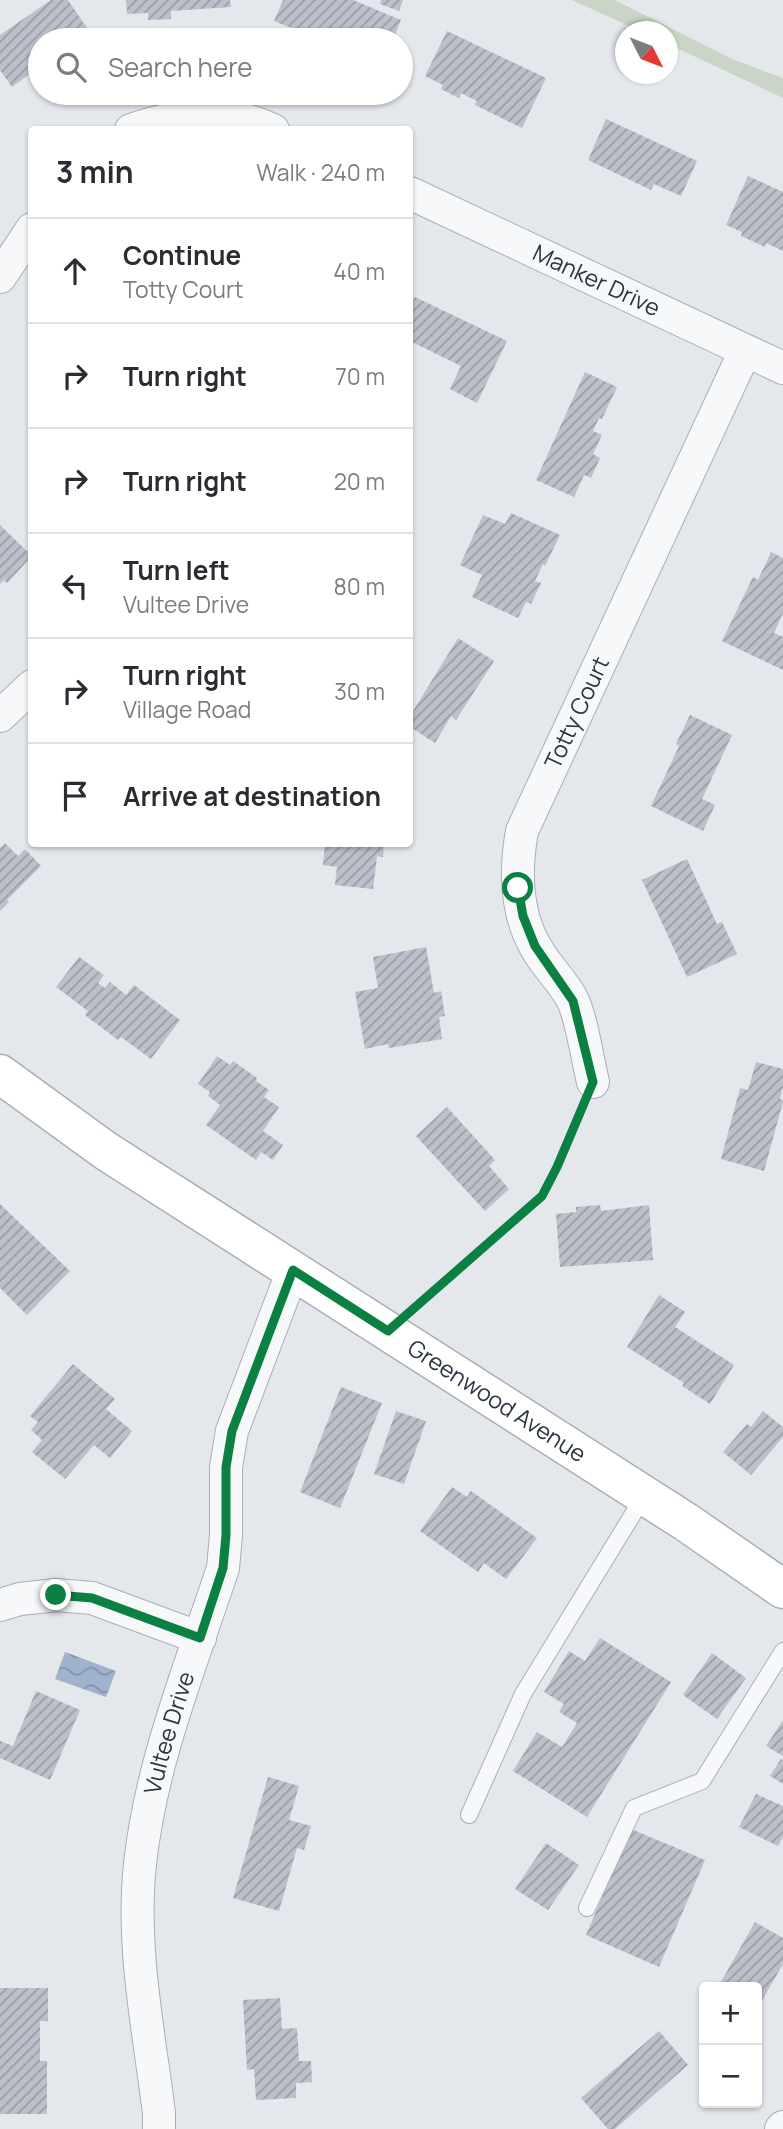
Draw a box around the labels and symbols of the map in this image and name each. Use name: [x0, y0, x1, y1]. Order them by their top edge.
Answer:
north arrow: [615, 21, 678, 84]
street label: Manker Drive: [528, 236, 666, 323]
street label: Totty Court: [536, 651, 616, 774]
route start: [502, 872, 533, 903]
street label: Greenwood Avenue: [402, 1331, 593, 1469]
route end: [40, 1579, 71, 1610]
street label: Vultee Drive: [135, 1667, 201, 1797]

